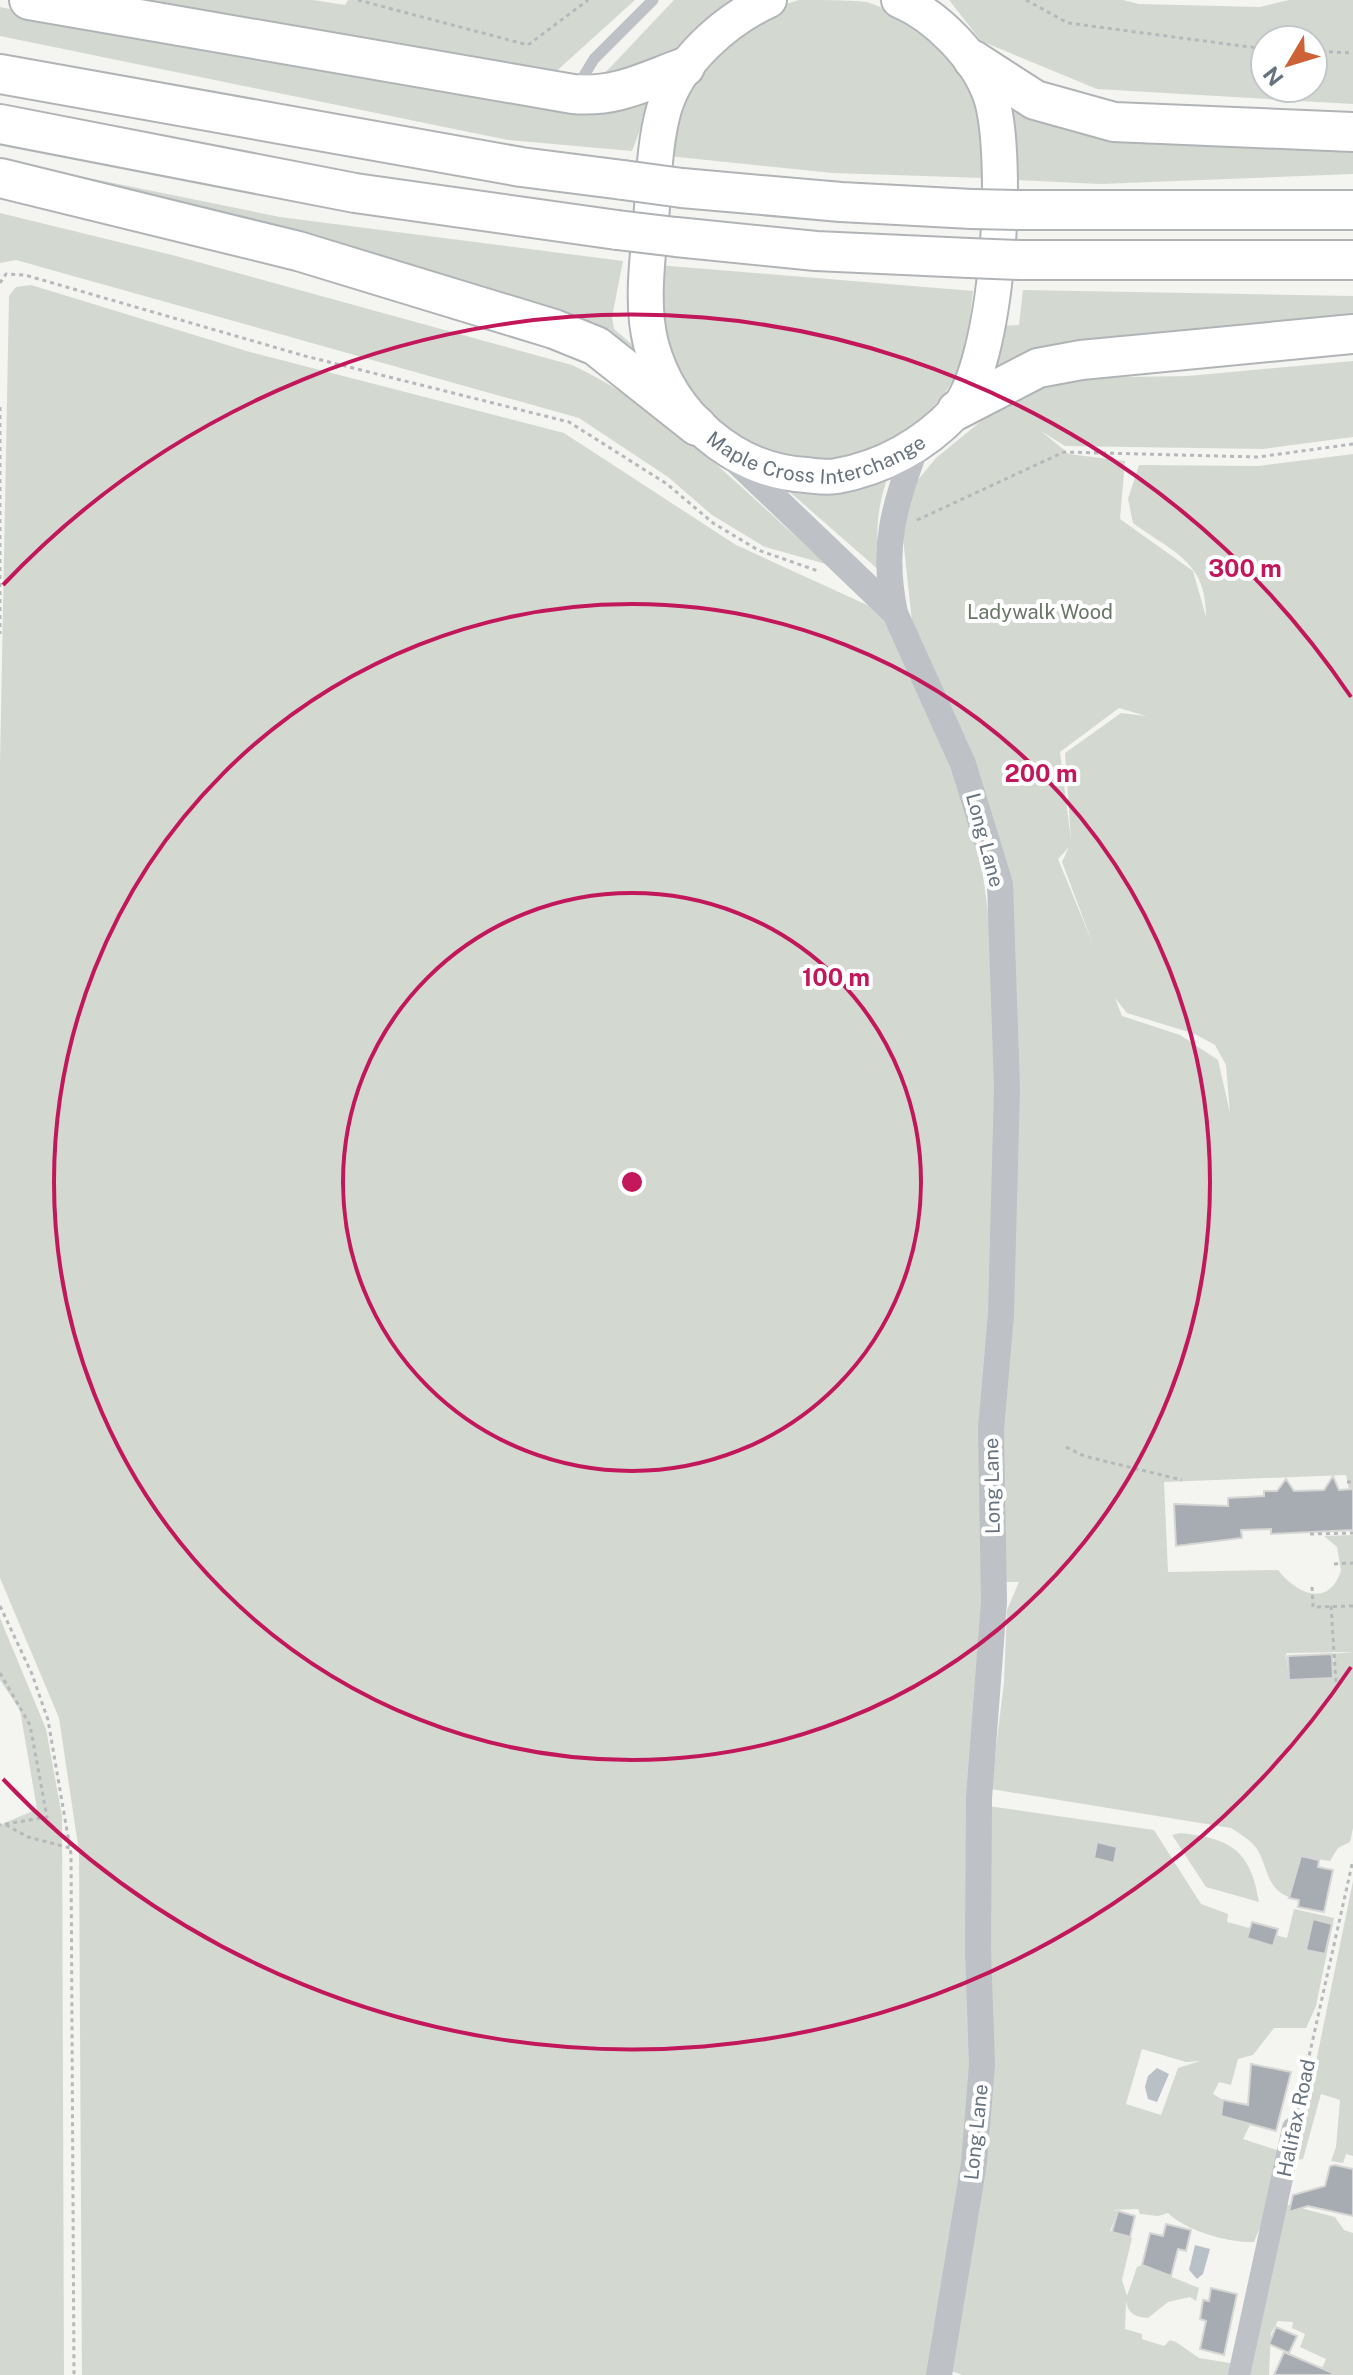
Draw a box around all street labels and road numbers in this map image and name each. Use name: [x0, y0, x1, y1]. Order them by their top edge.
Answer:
street label: Maple Cross Interchange: [700, 417, 932, 445]
street label: Long Lane: [961, 790, 1009, 890]
street label: Long Lane: [979, 1438, 1005, 1534]
street label: Halifax Road: [1272, 2057, 1320, 2179]
street label: Long Lane: [959, 2083, 993, 2181]

